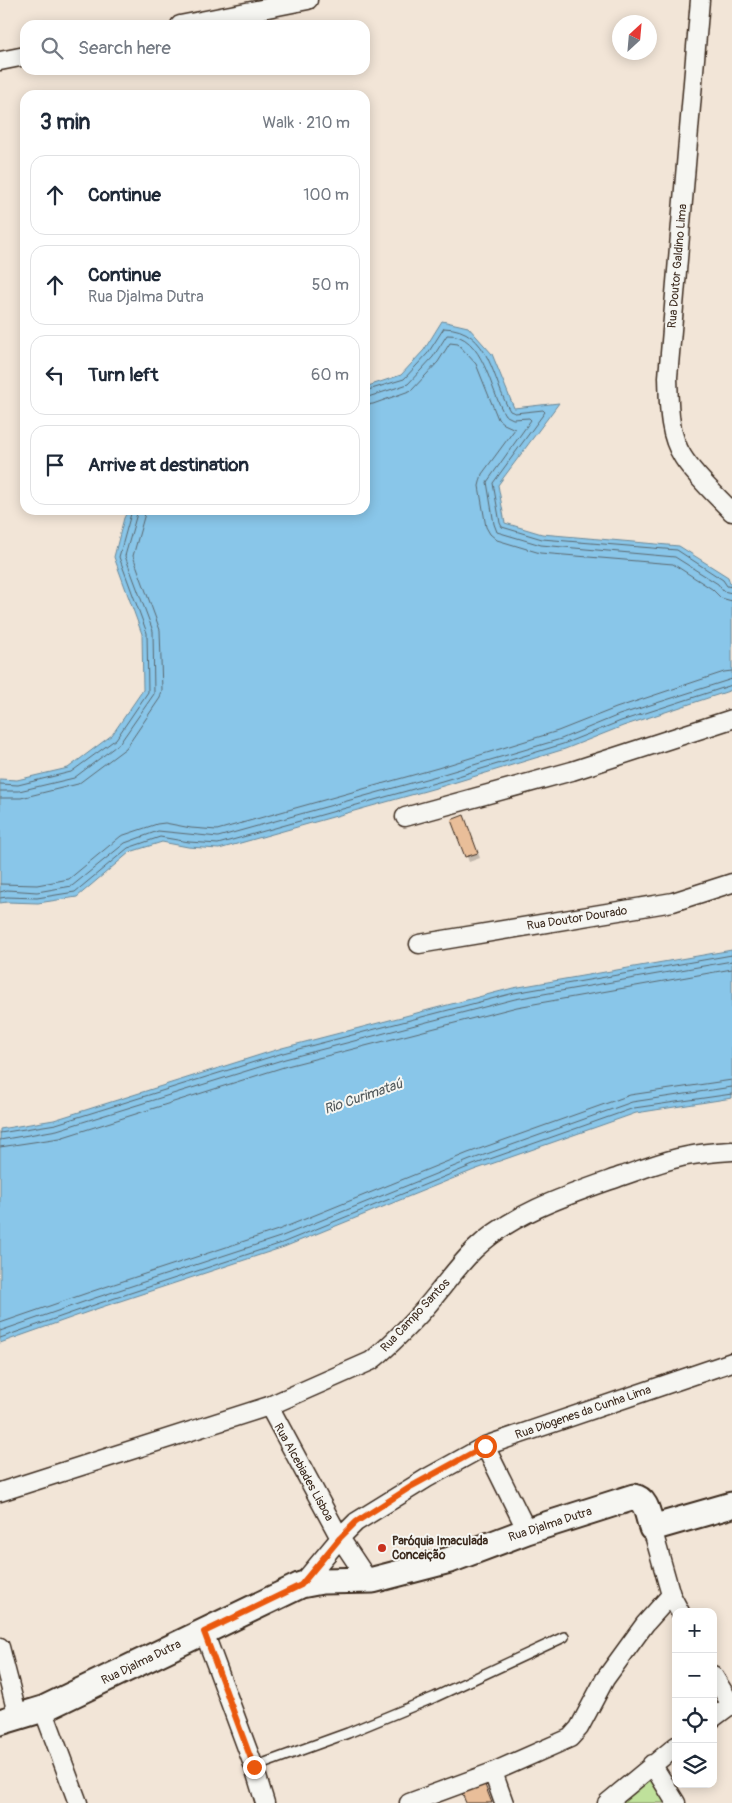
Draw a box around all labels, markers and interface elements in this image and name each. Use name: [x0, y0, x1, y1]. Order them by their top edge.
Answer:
north arrow: [612, 15, 657, 60]
search box: [20, 20, 370, 75]
icon: search: [38, 34, 66, 62]
text: Search here: [78, 36, 171, 60]
text: 3 min: [40, 109, 90, 136]
text: Walk · 210 m: [262, 113, 350, 133]
icon: ahead: [41, 181, 69, 209]
text: Continue: [88, 183, 161, 207]
text: 100 m: [303, 185, 349, 205]
street label: Rua Doutor Galdino Lima: [665, 203, 690, 329]
text: Continue: [88, 263, 161, 287]
icon: ahead: [41, 271, 69, 299]
text: 50 m: [312, 275, 349, 295]
text: Rua Djalma Dutra: [88, 287, 204, 307]
icon: left: [41, 361, 69, 389]
text: Turn left: [88, 363, 158, 387]
text: 60 m: [311, 365, 349, 385]
icon: arrive: [41, 451, 69, 479]
text: Arrive at destination: [88, 453, 249, 477]
street label: Rua Doutor Dourado: [526, 903, 629, 934]
water label: Rio Curimataú: [322, 1075, 405, 1118]
street label: Rua Campo Santos: [377, 1275, 454, 1355]
street label: Rua Diogenes da Cunha Lima: [513, 1382, 653, 1443]
street label: Rua Alcebiades Lisboa: [270, 1421, 337, 1524]
route start: [474, 1435, 497, 1458]
street label: Rua Djalma Dutra: [507, 1504, 594, 1545]
place label: Paróquia Imaculada Conceição: [392, 1534, 489, 1563]
marker: Paróquia Imaculada Conceição: [376, 1542, 388, 1554]
map controls: [672, 1608, 717, 1788]
button: +: [672, 1608, 717, 1653]
street label: Rua Djalma Dutra: [99, 1637, 184, 1688]
button: −: [672, 1653, 717, 1698]
button: locate: [672, 1698, 717, 1743]
button: layers: [672, 1743, 717, 1788]
route end: [243, 1756, 266, 1779]

